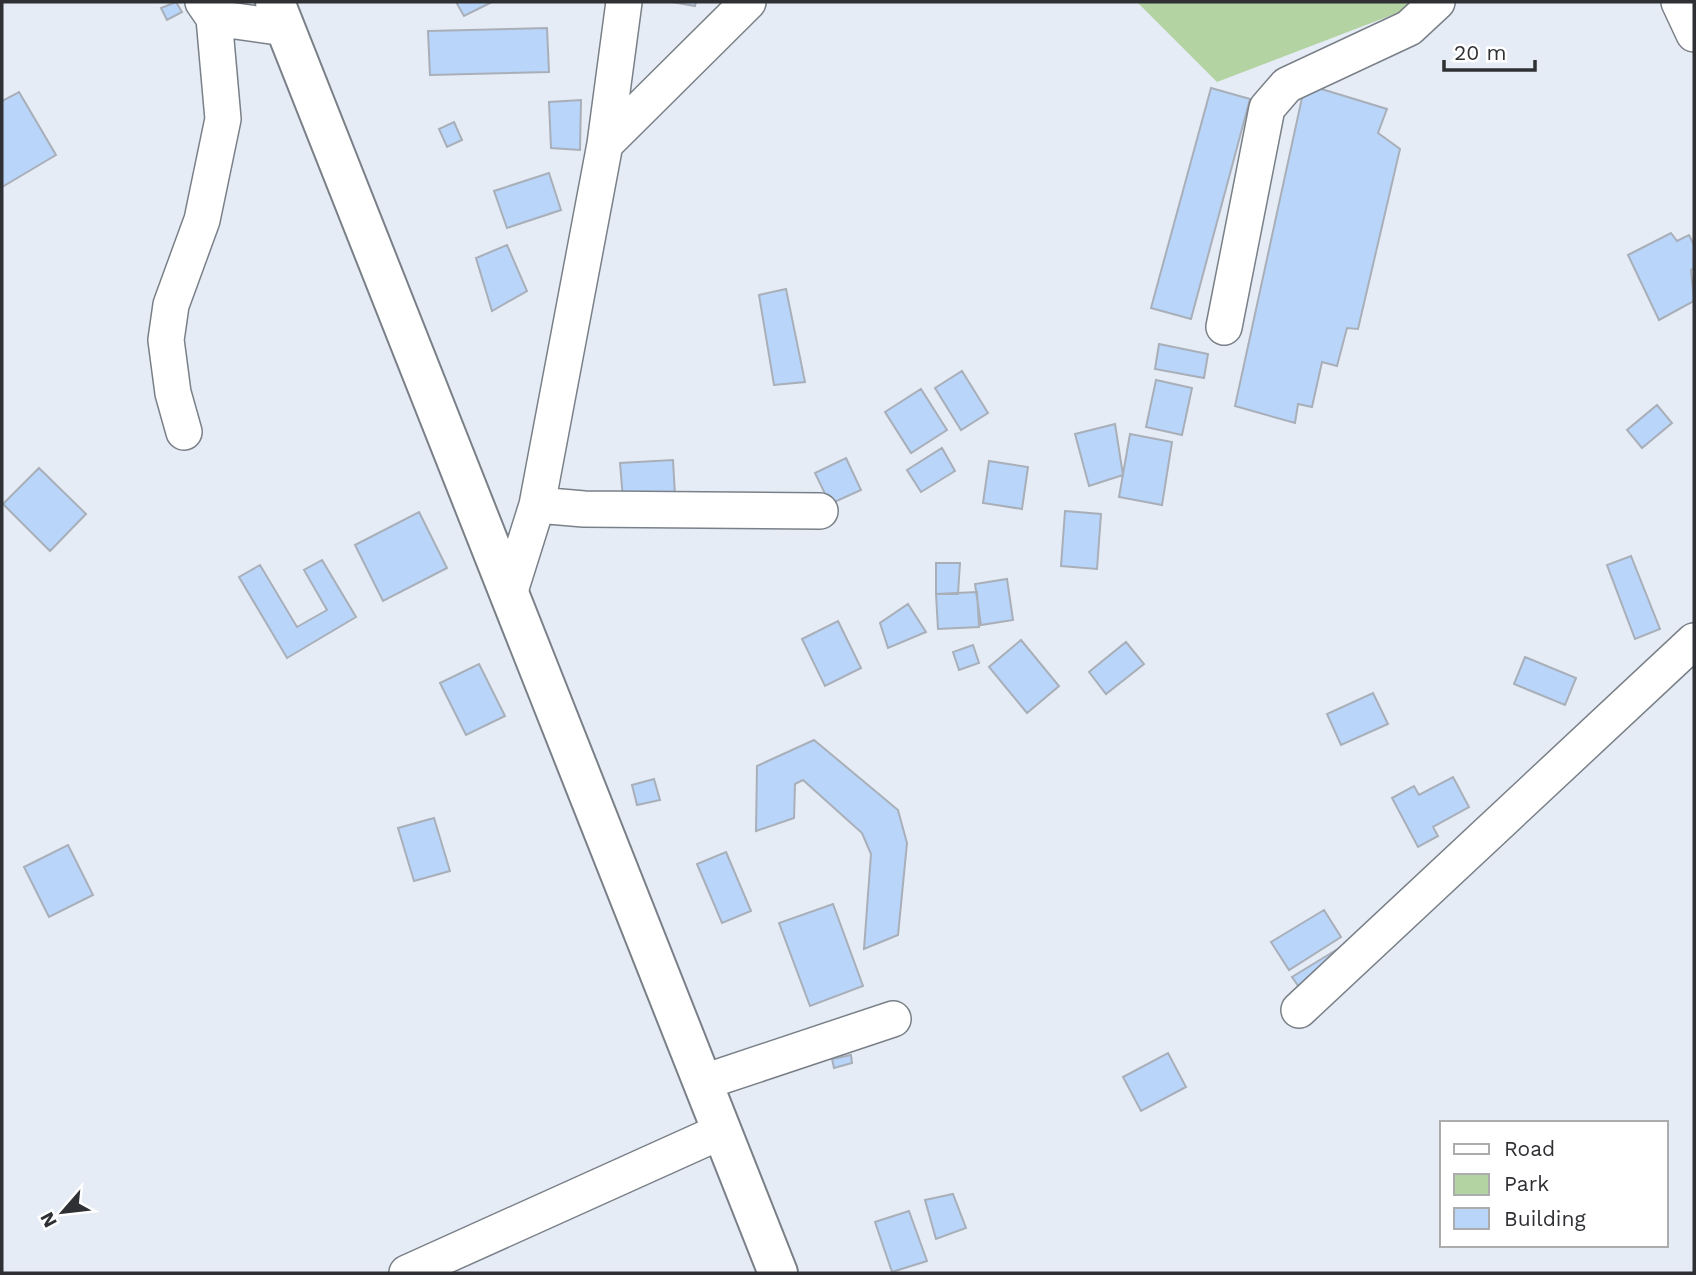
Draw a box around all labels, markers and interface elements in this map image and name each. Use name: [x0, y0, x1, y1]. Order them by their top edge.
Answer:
scale bar: [1444, 28, 1535, 72]
text: 20 m: [1454, 40, 1506, 65]
legend: [1440, 1121, 1668, 1247]
text: Road: [1504, 1136, 1555, 1161]
text: Park: [1504, 1171, 1549, 1196]
north arrow: [28, 1177, 98, 1247]
text: Building: [1504, 1206, 1586, 1231]
text: N: [35, 1208, 62, 1231]

